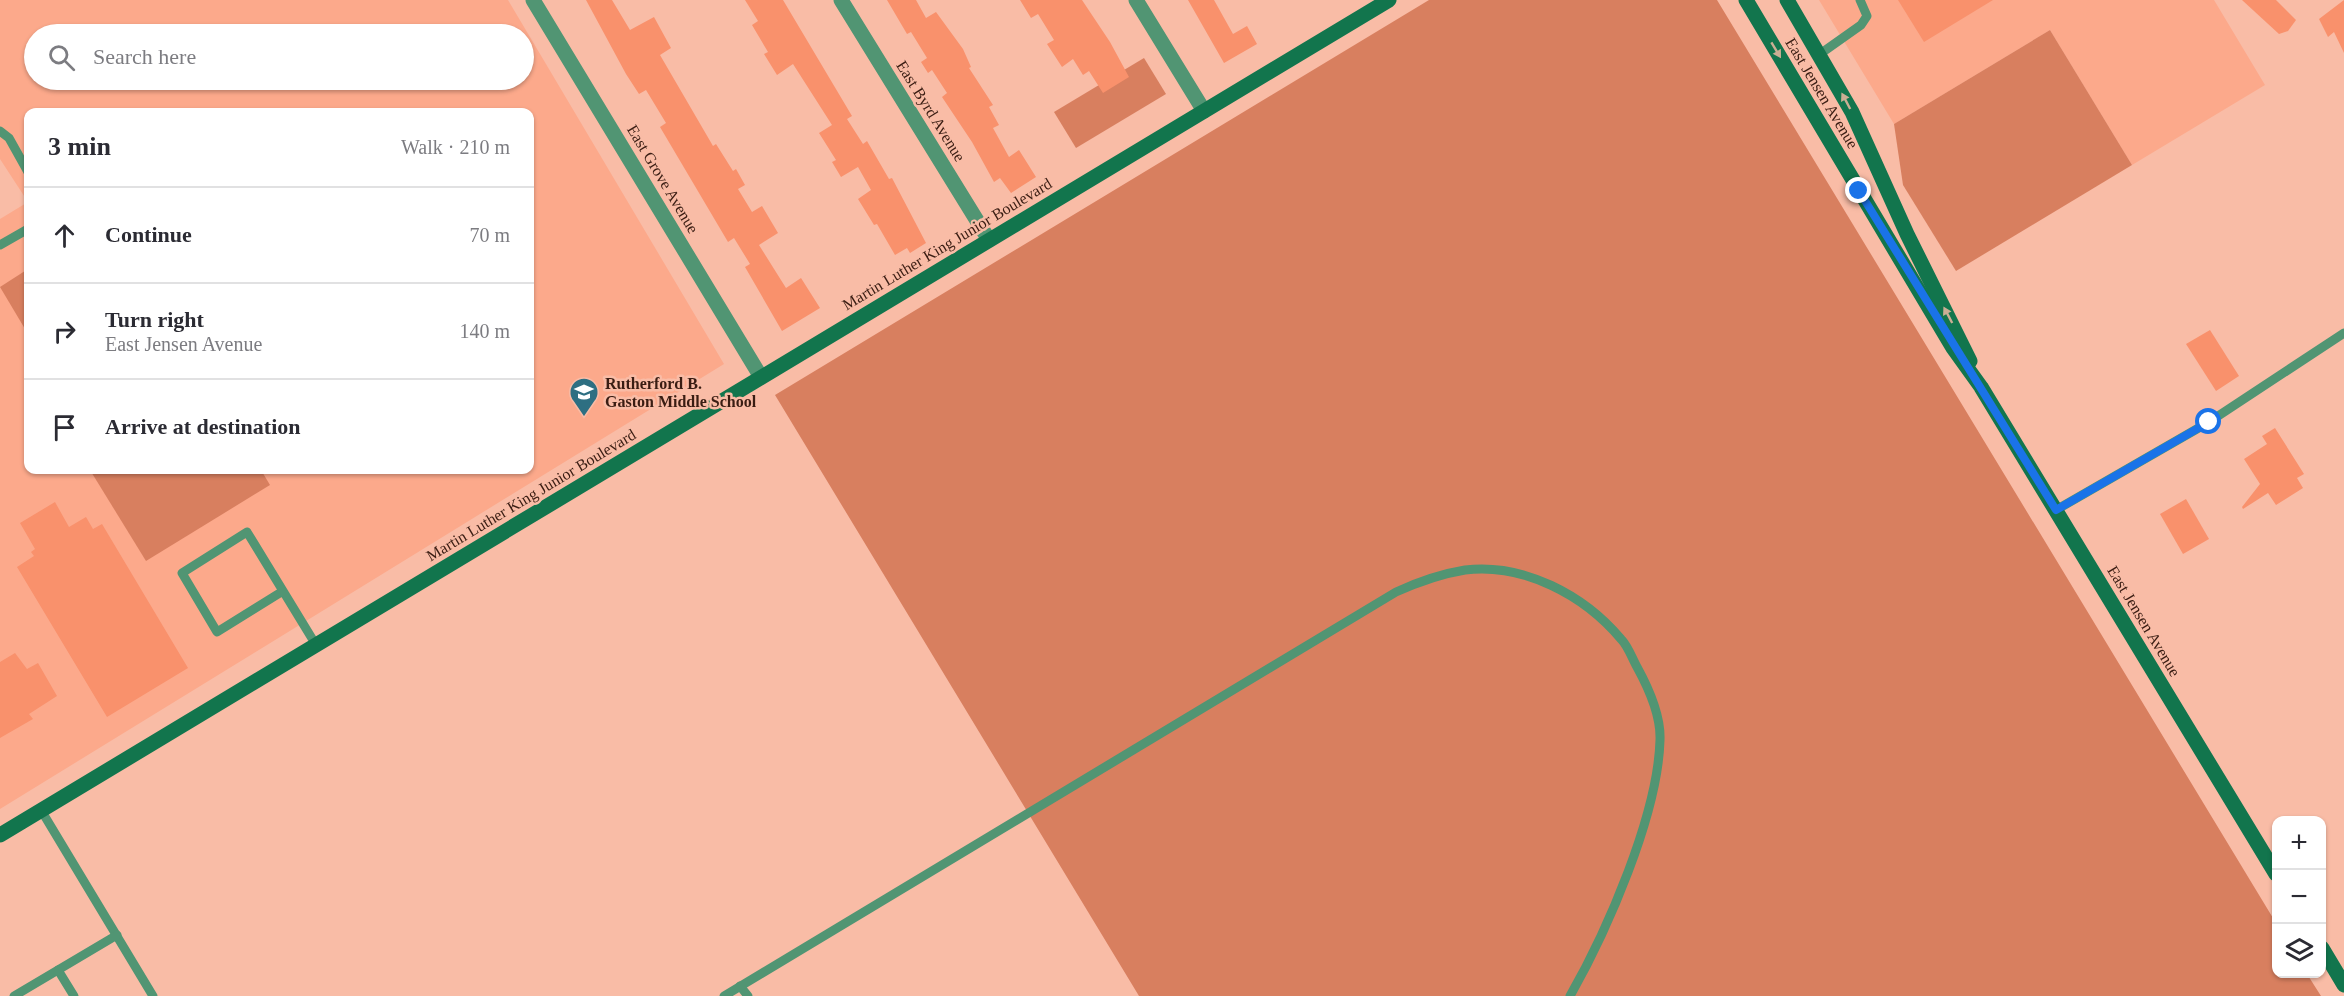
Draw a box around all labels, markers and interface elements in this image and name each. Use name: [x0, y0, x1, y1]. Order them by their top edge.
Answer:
search box: [24, 24, 534, 90]
street label: East Jensen Avenue: [1782, 35, 1862, 151]
icon: search: [45, 41, 78, 74]
one-way arrow: [1770, 42, 1781, 58]
text: Search here: [93, 44, 196, 69]
street label: East Byrd Avenue: [892, 58, 969, 165]
one-way arrow: [1841, 92, 1851, 109]
street label: East Grove Avenue: [624, 122, 702, 236]
text: 3 min: [48, 132, 111, 161]
text: Walk · 210 m: [401, 136, 510, 158]
street label: Martin Luther King Junior Boulevard: [839, 175, 1055, 314]
route end: [1845, 177, 1871, 203]
icon: ahead: [48, 219, 81, 252]
text: Continue: [105, 222, 192, 247]
text: 70 m: [469, 224, 510, 246]
one-way arrow: [1943, 306, 1953, 323]
text: Turn right: [105, 307, 204, 332]
icon: right: [48, 315, 81, 348]
text: 140 m: [459, 320, 510, 342]
text: East Jensen Avenue: [105, 333, 262, 355]
place label: Rutherford B. Gaston Middle School: [605, 375, 757, 410]
school or university icon: Rutherford B. Gaston Middle School: [568, 376, 600, 418]
route start: [2195, 408, 2221, 434]
icon: arrive: [48, 411, 81, 444]
text: Arrive at destination: [105, 414, 301, 439]
street label: Martin Luther King Junior Boulevard: [423, 426, 639, 565]
street label: East Jensen Avenue: [2104, 563, 2184, 679]
map controls: [2272, 816, 2326, 978]
button: +: [2272, 816, 2326, 870]
button: −: [2272, 870, 2326, 924]
button: layers: [2272, 924, 2326, 978]

